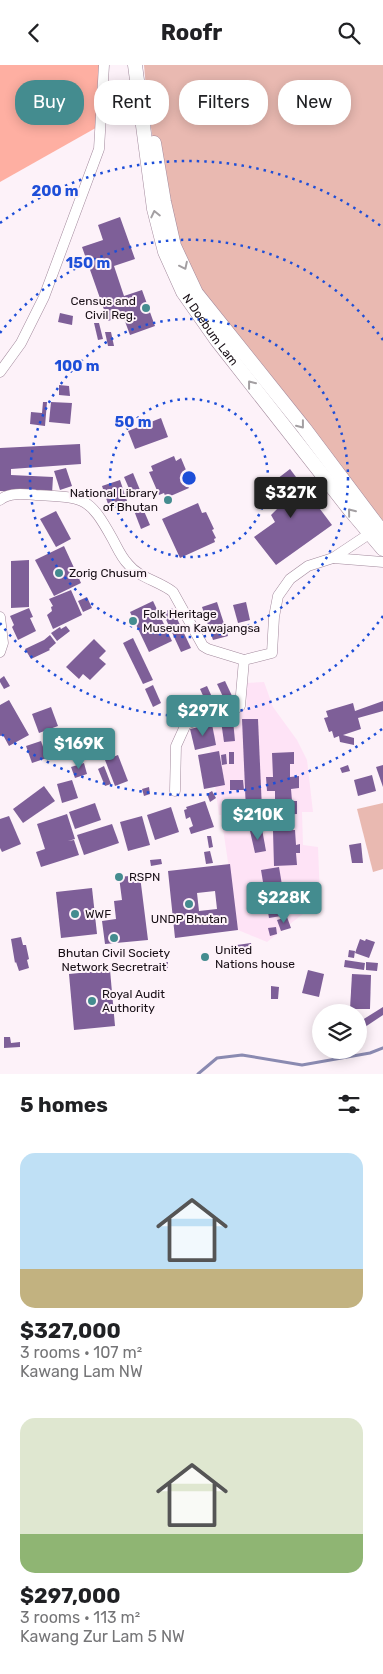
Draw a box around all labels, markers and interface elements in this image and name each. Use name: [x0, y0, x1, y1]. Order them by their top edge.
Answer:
icon: back: [20, 19, 48, 47]
text: Roofr: [161, 19, 222, 46]
icon: search: [335, 19, 363, 47]
chip: Buy: [15, 80, 84, 125]
chip: Rent: [94, 80, 169, 125]
chip: Filters: [179, 80, 268, 125]
chip: New: [278, 80, 351, 125]
text: 200 m: [31, 182, 79, 200]
one-way arrow: [150, 210, 161, 219]
text: 150 m: [66, 254, 110, 272]
one-way arrow: [177, 261, 187, 270]
street label: N Doebum Lam: [179, 291, 241, 368]
place label: Census and Civil Reg.: [71, 294, 136, 322]
marker: Census and Civil Reg.: [140, 302, 152, 314]
text: 100 m: [55, 357, 99, 375]
one-way arrow: [248, 380, 257, 390]
text: 50 m: [115, 413, 151, 431]
one-way arrow: [295, 419, 304, 428]
centre of rings: [180, 469, 198, 487]
pin: $327K: [256, 477, 326, 519]
text: $327K: [265, 483, 317, 502]
place label: National Library of Bhutan: [70, 486, 158, 514]
marker: National Library of Bhutan: [162, 494, 174, 506]
one-way arrow: [349, 509, 357, 518]
place label: Zorig Chusum: [69, 566, 147, 580]
marker: Zorig Chusum: [53, 567, 65, 579]
place label: Folk Heritage Museum Kawajangsa: [143, 607, 260, 635]
marker: Folk Heritage Museum Kawajangsa: [127, 615, 139, 627]
pin: $297K: [168, 695, 238, 737]
text: $297K: [177, 701, 229, 720]
pin: $169K: [44, 727, 114, 770]
text: $169K: [54, 734, 104, 753]
pin: $210K: [223, 799, 293, 841]
text: $210K: [233, 805, 283, 824]
place label: RSPN: [129, 870, 160, 884]
marker: RSPN: [113, 871, 125, 883]
pin: $228K: [249, 881, 319, 924]
text: $228K: [258, 888, 310, 907]
marker: UNDP Bhutan: [183, 898, 195, 910]
place label: WWF: [85, 907, 111, 921]
marker: WWF: [69, 908, 81, 920]
place label: UNDP Bhutan: [151, 912, 227, 926]
marker: Bhutan Civil Society Network Secretrait: [108, 932, 120, 944]
place label: United Nations house: [215, 943, 295, 971]
place label: Bhutan Civil Society Network Secretrait: [58, 946, 171, 974]
marker: United Nations house: [199, 951, 211, 963]
place label: Royal Audit Authority: [102, 987, 165, 1015]
marker: Royal Audit Authority: [86, 995, 98, 1007]
map controls: [312, 1004, 367, 1059]
button: layers: [312, 1004, 367, 1059]
icon: filters: [335, 1090, 363, 1118]
text: 5 homes: [20, 1092, 108, 1117]
icon: home: [147, 1185, 237, 1275]
text: $327,000: [20, 1318, 121, 1343]
text: 3 rooms · 107 m²: [20, 1343, 142, 1362]
text: Kawang Lam NW: [20, 1362, 143, 1381]
icon: home: [147, 1450, 237, 1540]
text: $297,000: [20, 1583, 121, 1608]
text: 3 rooms · 113 m²: [20, 1608, 140, 1627]
text: Kawang Zur Lam 5 NW: [20, 1627, 185, 1646]

